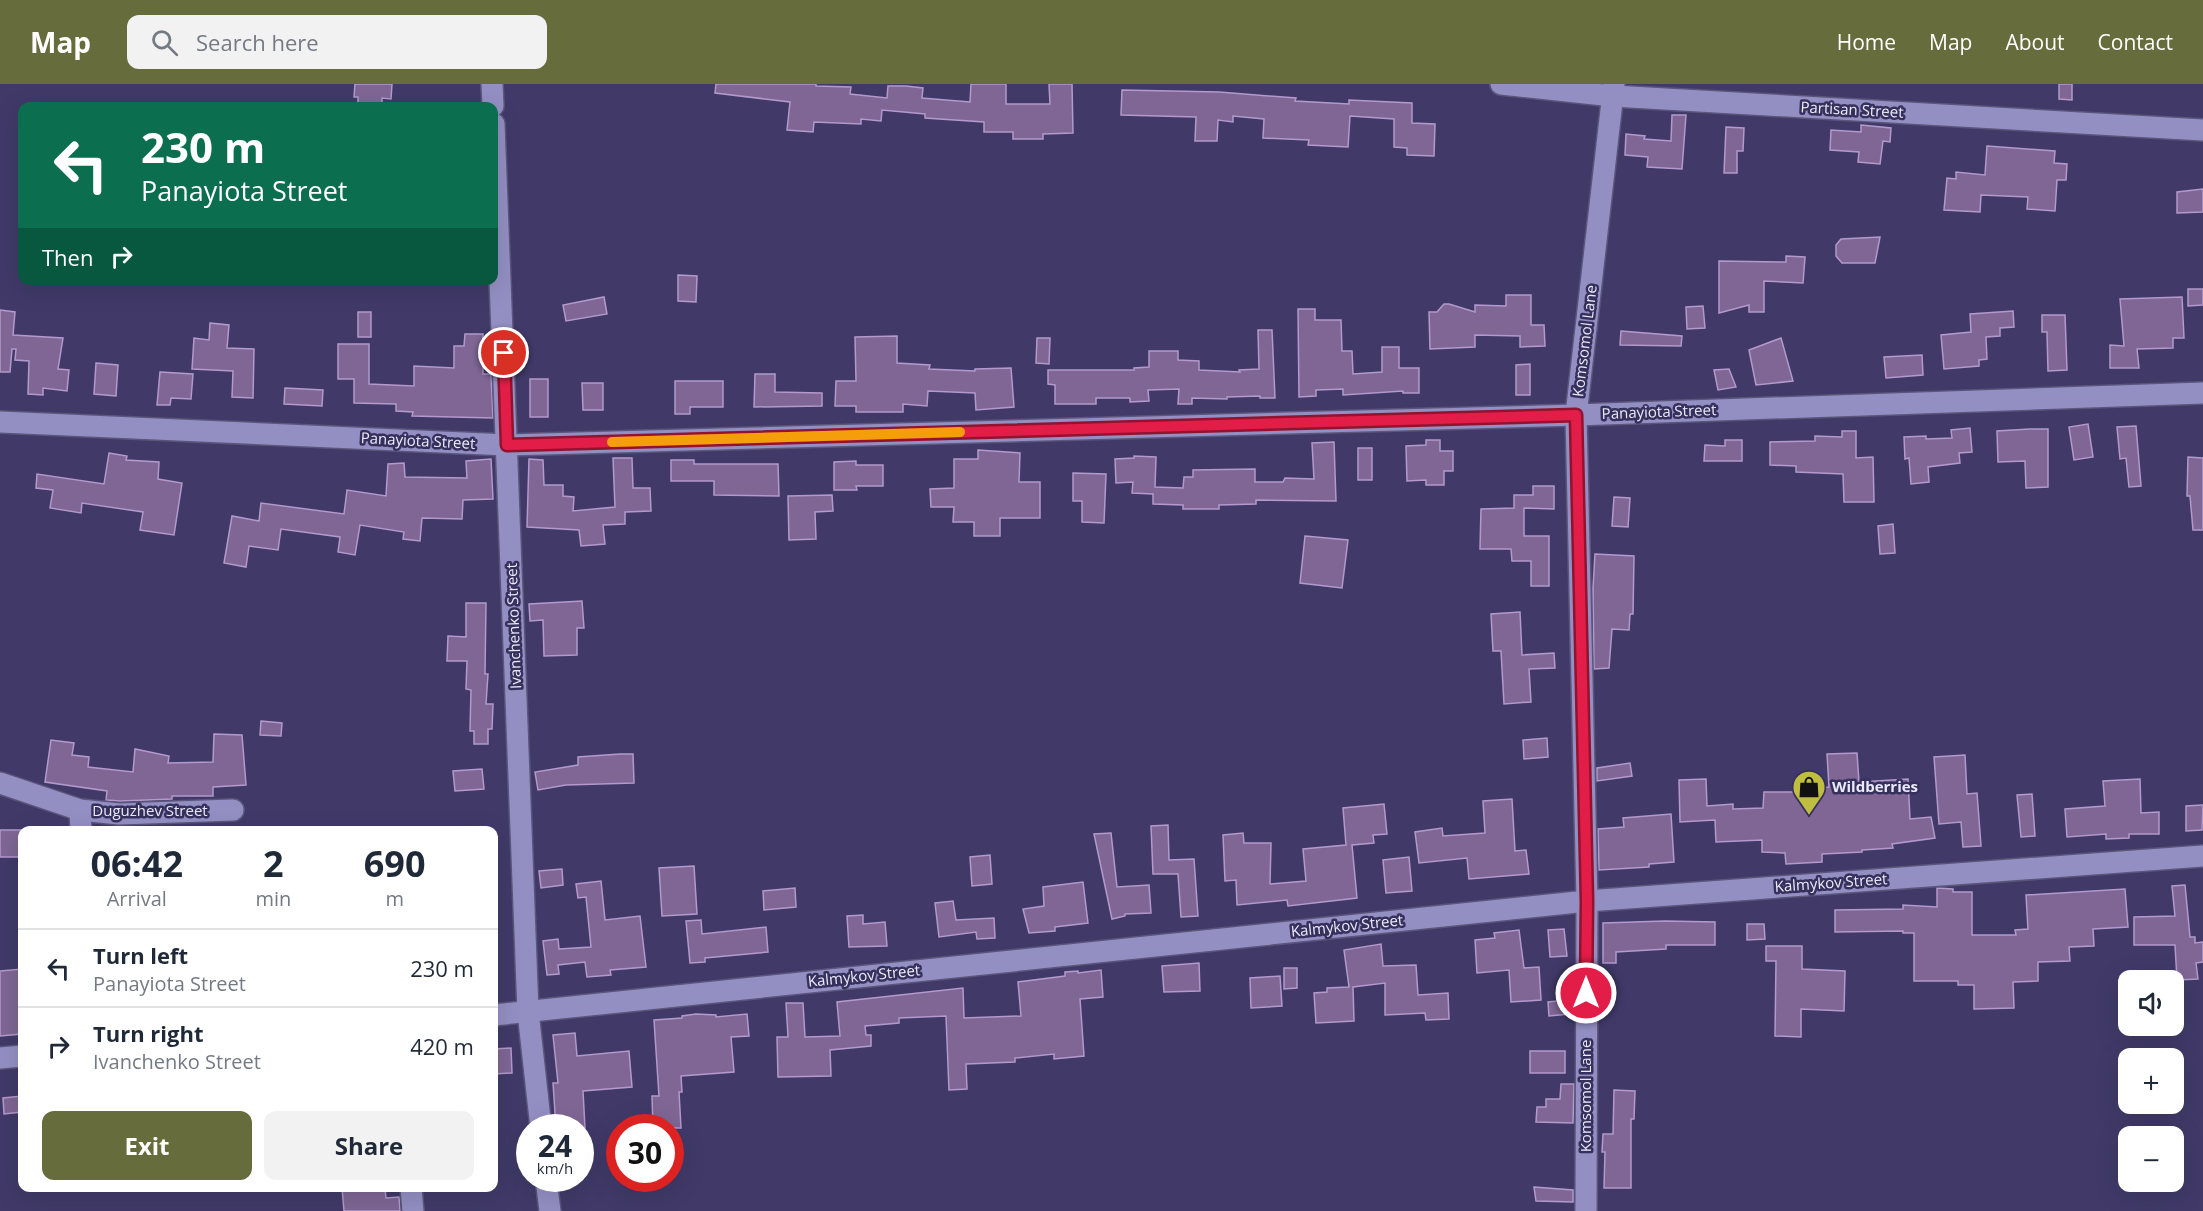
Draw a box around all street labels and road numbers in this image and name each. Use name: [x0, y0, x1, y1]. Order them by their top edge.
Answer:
street label: Partisan Street: [1800, 96, 1904, 122]
street label: Komsomol Lane: [1567, 284, 1601, 398]
street label: Panayiota Street: [1601, 399, 1717, 423]
street label: Panayiota Street: [360, 427, 476, 453]
street label: Ivanchenko Street: [501, 563, 525, 689]
street label: Duguzhev Street: [92, 800, 208, 820]
street label: Kalmykov Street: [1774, 868, 1888, 896]
street label: Kalmykov Street: [1290, 909, 1404, 941]
street label: Kalmykov Street: [807, 959, 921, 991]
street label: Komsomol Lane: [1575, 1040, 1595, 1152]

